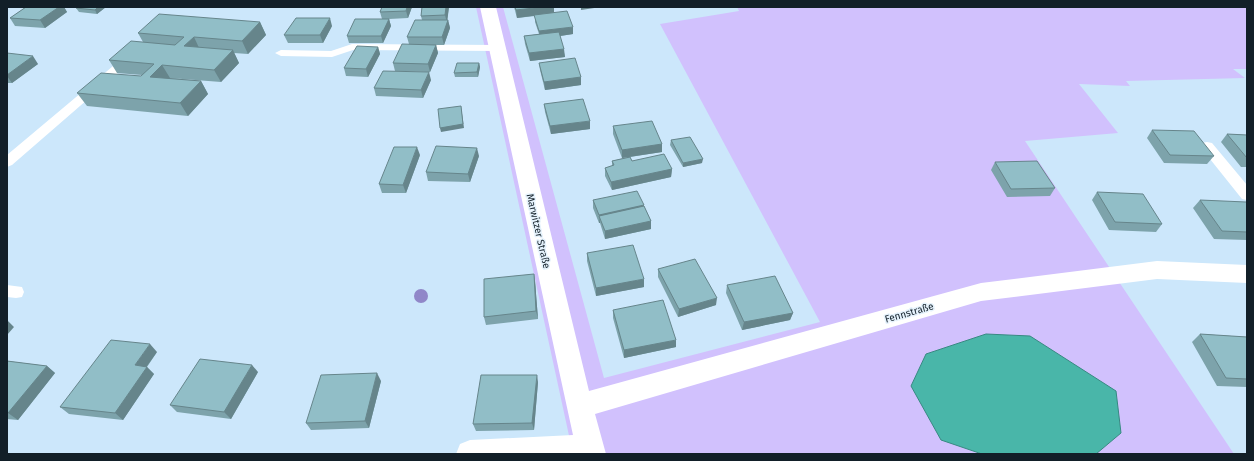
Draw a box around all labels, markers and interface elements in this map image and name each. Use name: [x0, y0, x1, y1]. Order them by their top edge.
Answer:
street label: Marwitzer Straße: [524, 193, 552, 270]
street label: Fennstraße: [883, 300, 935, 326]

